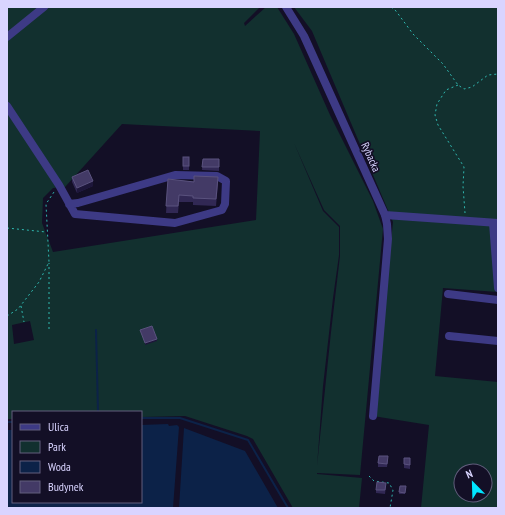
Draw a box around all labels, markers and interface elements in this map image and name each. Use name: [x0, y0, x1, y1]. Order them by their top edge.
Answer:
street label: Rybacka: [358, 140, 384, 174]
legend: [12, 411, 142, 503]
text: Ulica: [48, 419, 69, 434]
text: Park: [48, 439, 66, 454]
text: Woda: [48, 459, 71, 474]
north arrow: [453, 463, 493, 503]
text: N: [464, 466, 475, 481]
text: Budynek: [48, 479, 84, 494]

